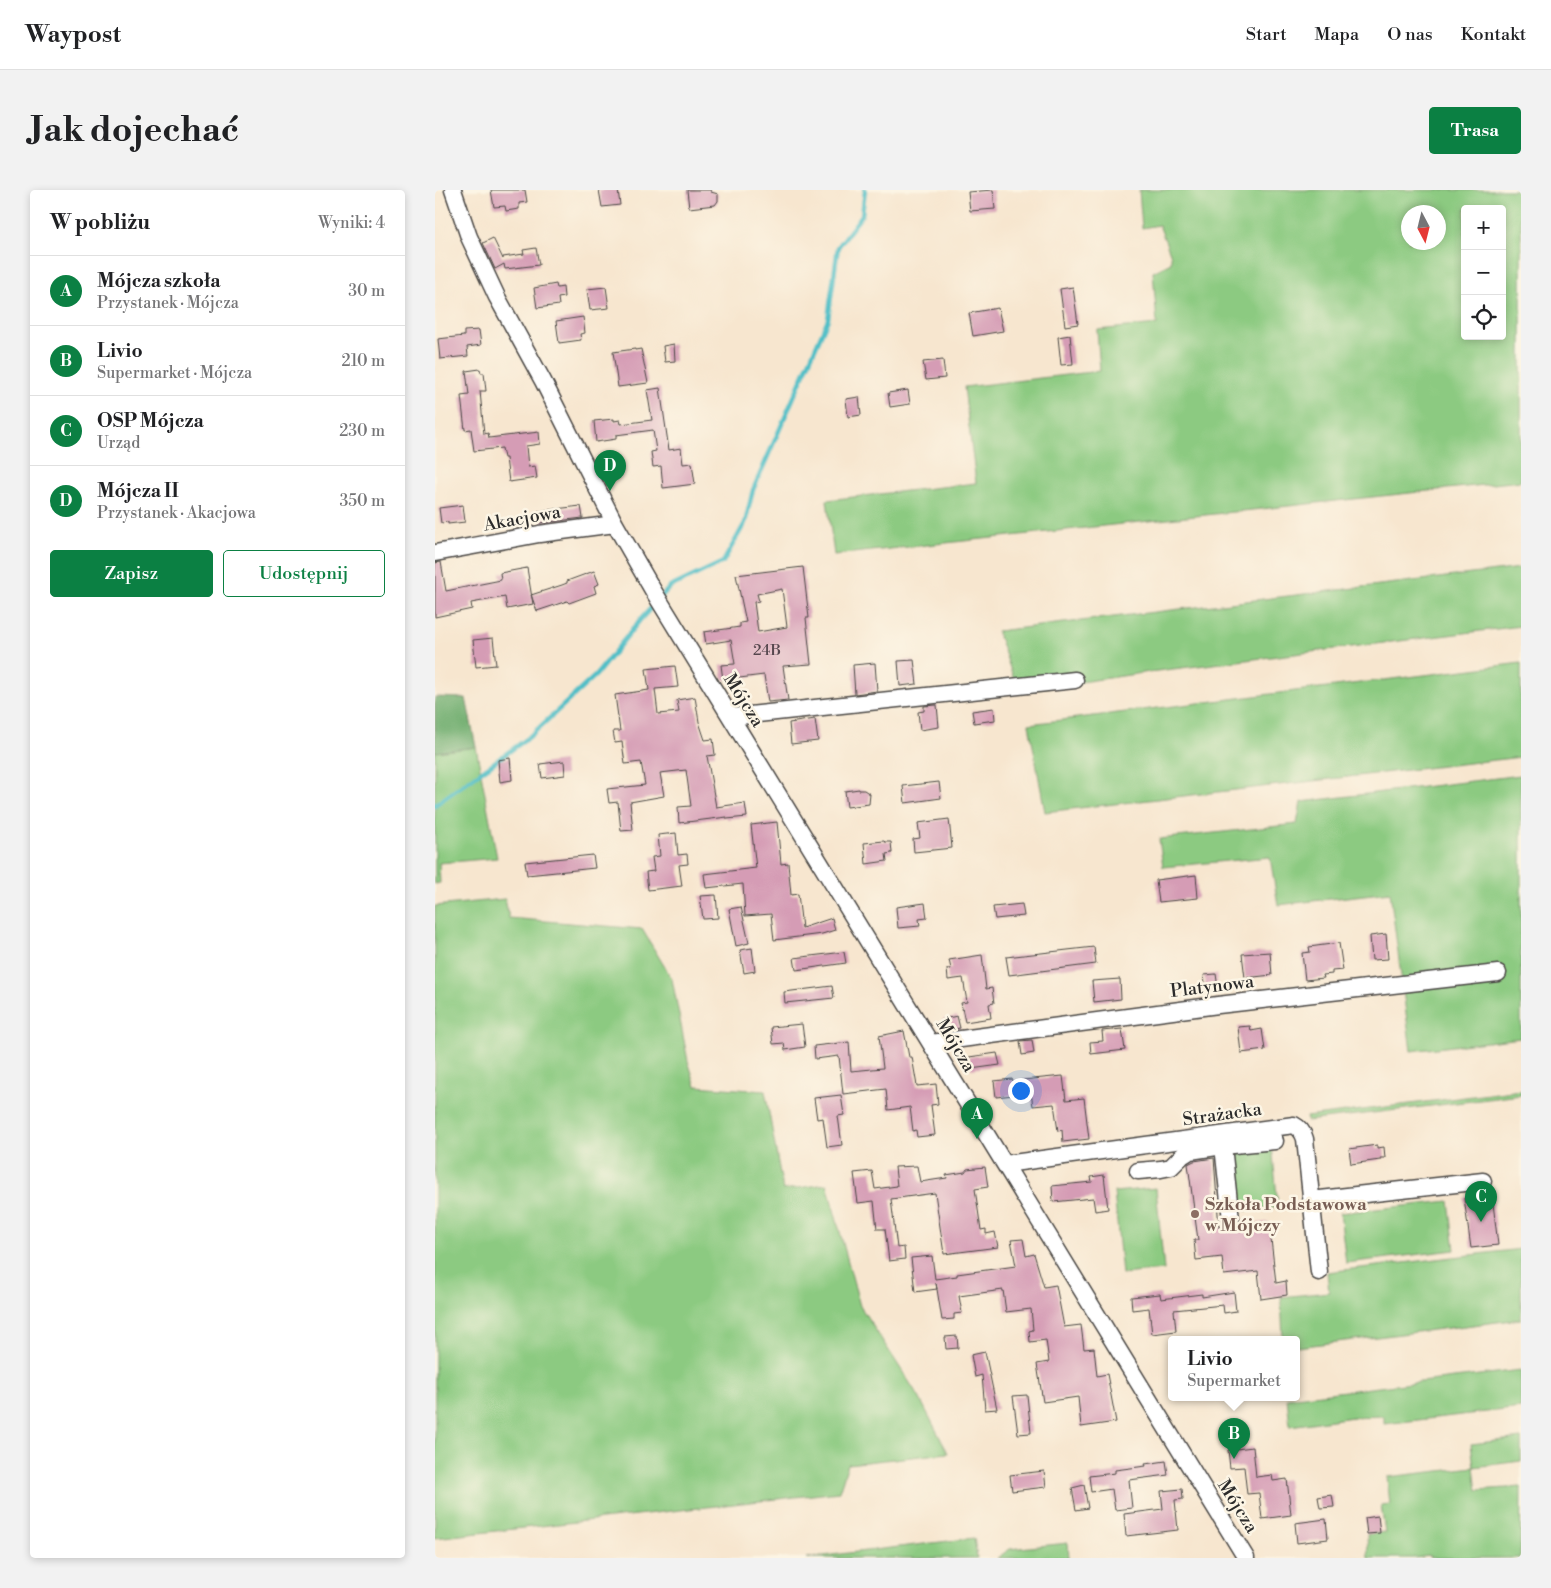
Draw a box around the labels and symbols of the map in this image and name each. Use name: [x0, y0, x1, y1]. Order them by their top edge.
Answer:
north arrow: [1401, 205, 1446, 250]
pin: D: [594, 450, 626, 491]
street label: Akacjowa: [481, 500, 563, 537]
house number: 24B: [753, 641, 781, 660]
street label: Mójcza: [718, 669, 769, 732]
street label: Platynowa: [1169, 970, 1256, 1003]
street label: Mójcza: [931, 1014, 981, 1077]
your location: [1008, 1078, 1034, 1104]
street label: Strażacka: [1181, 1097, 1264, 1131]
pin: A: [961, 1098, 993, 1139]
pin: C: [1465, 1181, 1497, 1222]
place label: Szkoła Podstawowa w Mójczy: [1204, 1193, 1367, 1237]
marker: Szkoła Podstawowa w Mójczy: [1189, 1208, 1201, 1220]
pin: B: [1218, 1418, 1250, 1459]
street label: Mójcza: [1212, 1475, 1263, 1538]

